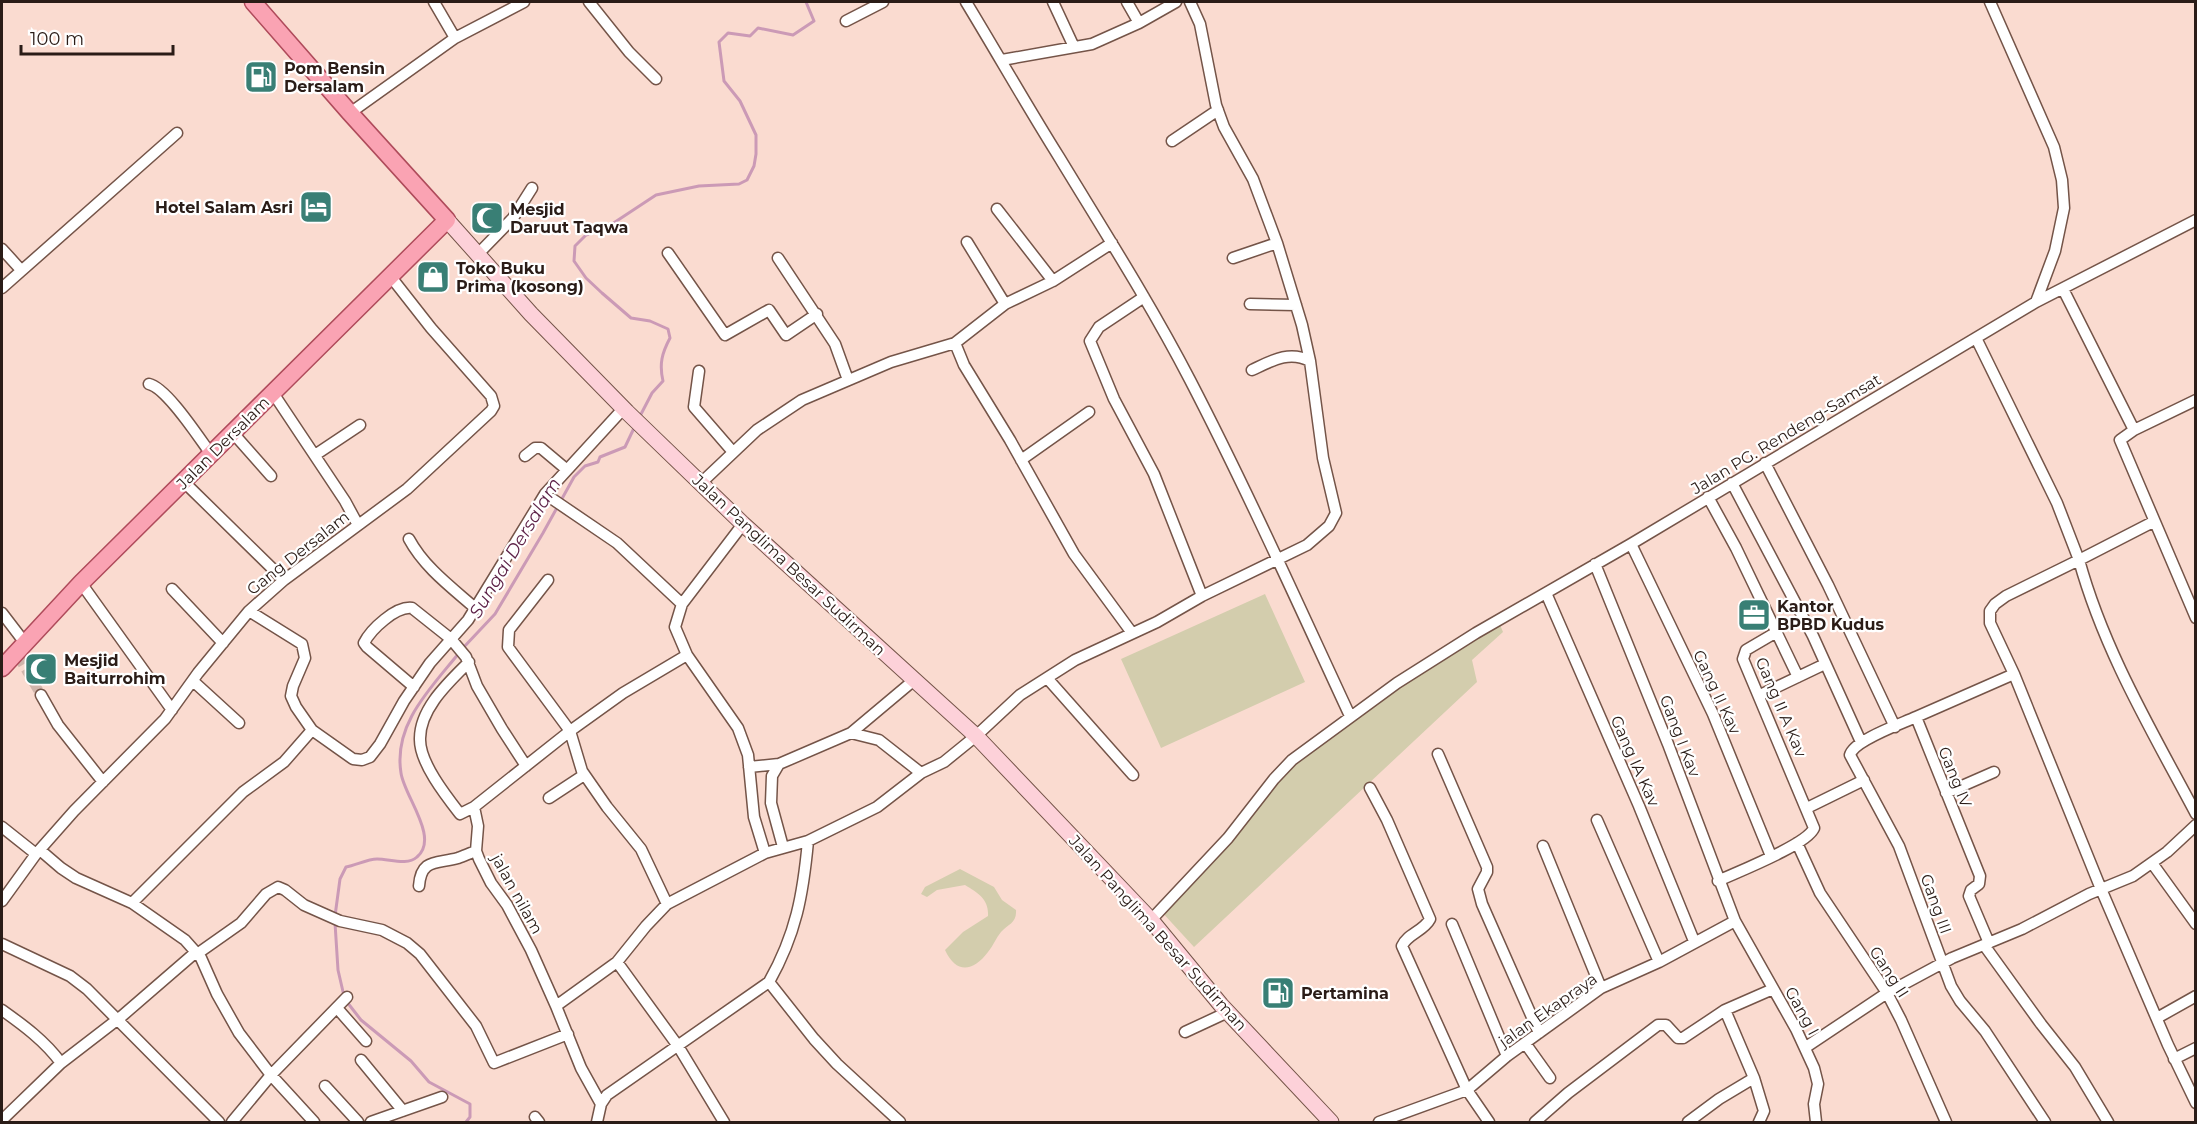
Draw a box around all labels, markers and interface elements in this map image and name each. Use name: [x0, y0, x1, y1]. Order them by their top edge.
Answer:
scale bar: [21, 18, 172, 56]
text: 100 m: [30, 28, 84, 50]
fuel station icon: Pom Bensin Dersalam: [243, 59, 279, 95]
place label: Pom Bensin Dersalam: [284, 59, 385, 96]
hotel icon: Hotel Salam Asri: [298, 189, 334, 225]
place label: Hotel Salam Asri: [155, 198, 293, 217]
mosque icon: Mesjid Daruut Taqwa: [469, 200, 505, 236]
place label: Mesjid Daruut Taqwa: [510, 200, 628, 237]
shop icon: Toko Buku Prima (kosong): [415, 259, 451, 295]
place label: Toko Buku Prima (kosong): [456, 259, 584, 296]
street label: Jalan PG. Rendeng-Samsat: [1687, 369, 1885, 499]
street label: Jalan Dersalam: [172, 393, 273, 494]
street label: Jalan Panglima Besar Sudirman: [688, 470, 889, 659]
water label: Sungai Dersalam: [465, 474, 565, 622]
street label: Gang Dersalam: [243, 507, 353, 599]
office icon: Kantor BPBD Kudus: [1736, 597, 1772, 633]
place label: Kantor BPBD Kudus: [1777, 597, 1884, 634]
street label: Gang II Kav: [1689, 647, 1745, 737]
mosque icon: Mesjid Baiturrohim: [23, 651, 59, 687]
place label: Mesjid Baiturrohim: [64, 651, 166, 688]
street label: Gang II A Kav: [1751, 654, 1811, 760]
street label: Gang I Kav: [1656, 692, 1704, 780]
street label: Gang IA Kav: [1607, 713, 1664, 810]
street label: Gang IV: [1934, 744, 1976, 811]
street label: Jalan Panglima Besar Sudirman: [1064, 830, 1251, 1035]
street label: jalan nilam: [486, 849, 547, 937]
street label: Gang III: [1916, 871, 1956, 937]
street label: Gang II: [1865, 943, 1913, 1001]
street label: jalan Ekapraya: [1494, 969, 1601, 1052]
fuel station icon: Pertamina: [1260, 975, 1296, 1011]
street label: Gang I: [1781, 983, 1823, 1039]
place label: Pertamina: [1301, 984, 1389, 1003]

